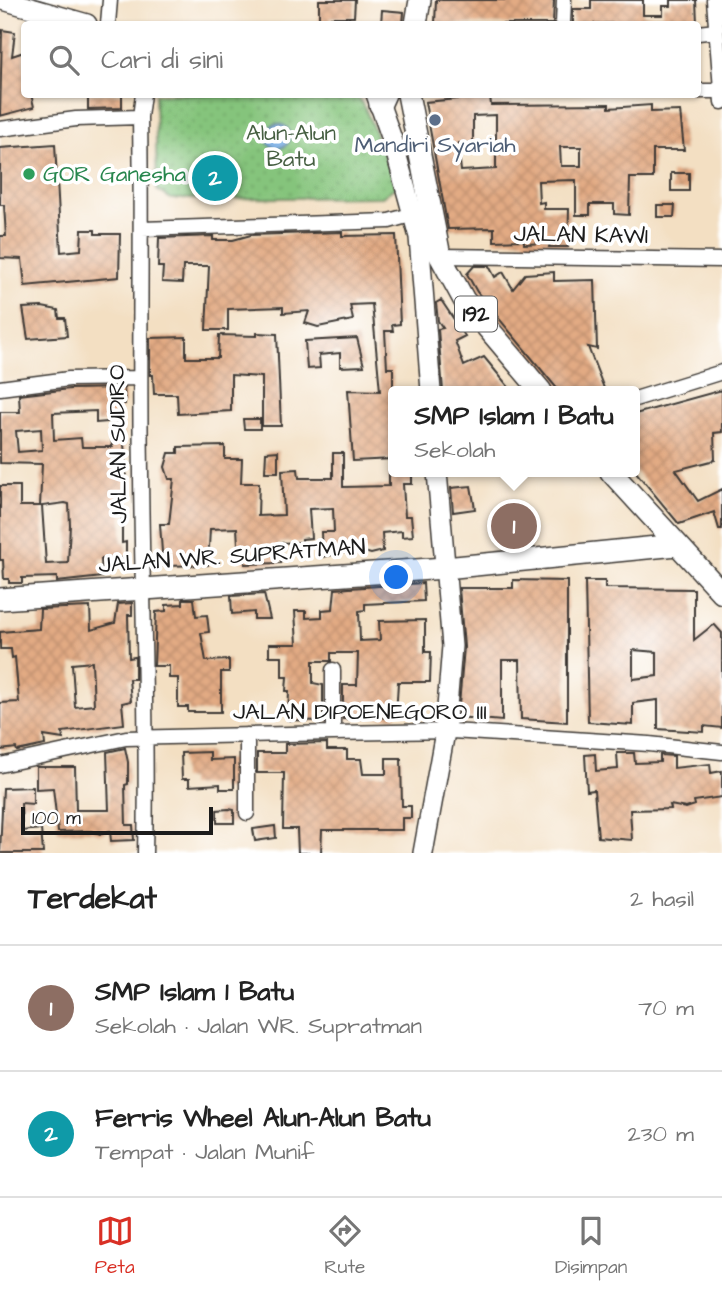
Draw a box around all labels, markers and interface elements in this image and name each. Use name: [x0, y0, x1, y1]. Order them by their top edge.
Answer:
search box: [21, 21, 701, 98]
icon: search: [45, 41, 83, 79]
text: Cari di sini: [101, 42, 223, 78]
marker: Mandiri Syariah: [427, 112, 443, 128]
park label: Alun-Alun Batu: [246, 117, 336, 175]
place label: Mandiri Syariah: [354, 129, 516, 162]
pin: 2: [192, 152, 238, 204]
place label: GOR Ganesha: [43, 158, 186, 190]
marker: GOR Ganesha: [21, 166, 37, 182]
street label: JALAN KAWI: [513, 218, 649, 252]
road number: 192: [455, 296, 497, 332]
street label: JALAN SUDIRO: [101, 364, 135, 524]
popup: [388, 386, 640, 477]
text: SMP Islam 1 Batu: [414, 398, 614, 434]
text: Sekolah: [414, 434, 495, 466]
pin: 1: [491, 500, 537, 552]
street label: JALAN WR. SUPRATMAN: [97, 531, 367, 581]
your location: [379, 560, 413, 594]
street label: JALAN DIPOENEGORO III: [233, 696, 487, 728]
scale bar: [21, 804, 214, 836]
text: 100 m: [32, 805, 81, 832]
text: Terdekat: [28, 878, 157, 920]
text: 2 hasil: [630, 883, 694, 915]
text: SMP Islam 1 Batu: [95, 974, 294, 1010]
text: 1: [50, 992, 52, 1024]
text: 70 m: [638, 992, 694, 1024]
text: Sekolah · Jalan WR. Supratman: [95, 1010, 422, 1042]
text: Ferris Wheel Alun-Alun Batu: [95, 1100, 431, 1136]
text: 2: [44, 1118, 58, 1150]
text: 230 m: [628, 1118, 694, 1150]
text: Tempat · Jalan Munif: [95, 1136, 314, 1168]
tab: Peta: [95, 1212, 135, 1281]
tab: Rute: [324, 1212, 365, 1281]
tab: Disimpan: [555, 1212, 627, 1281]

